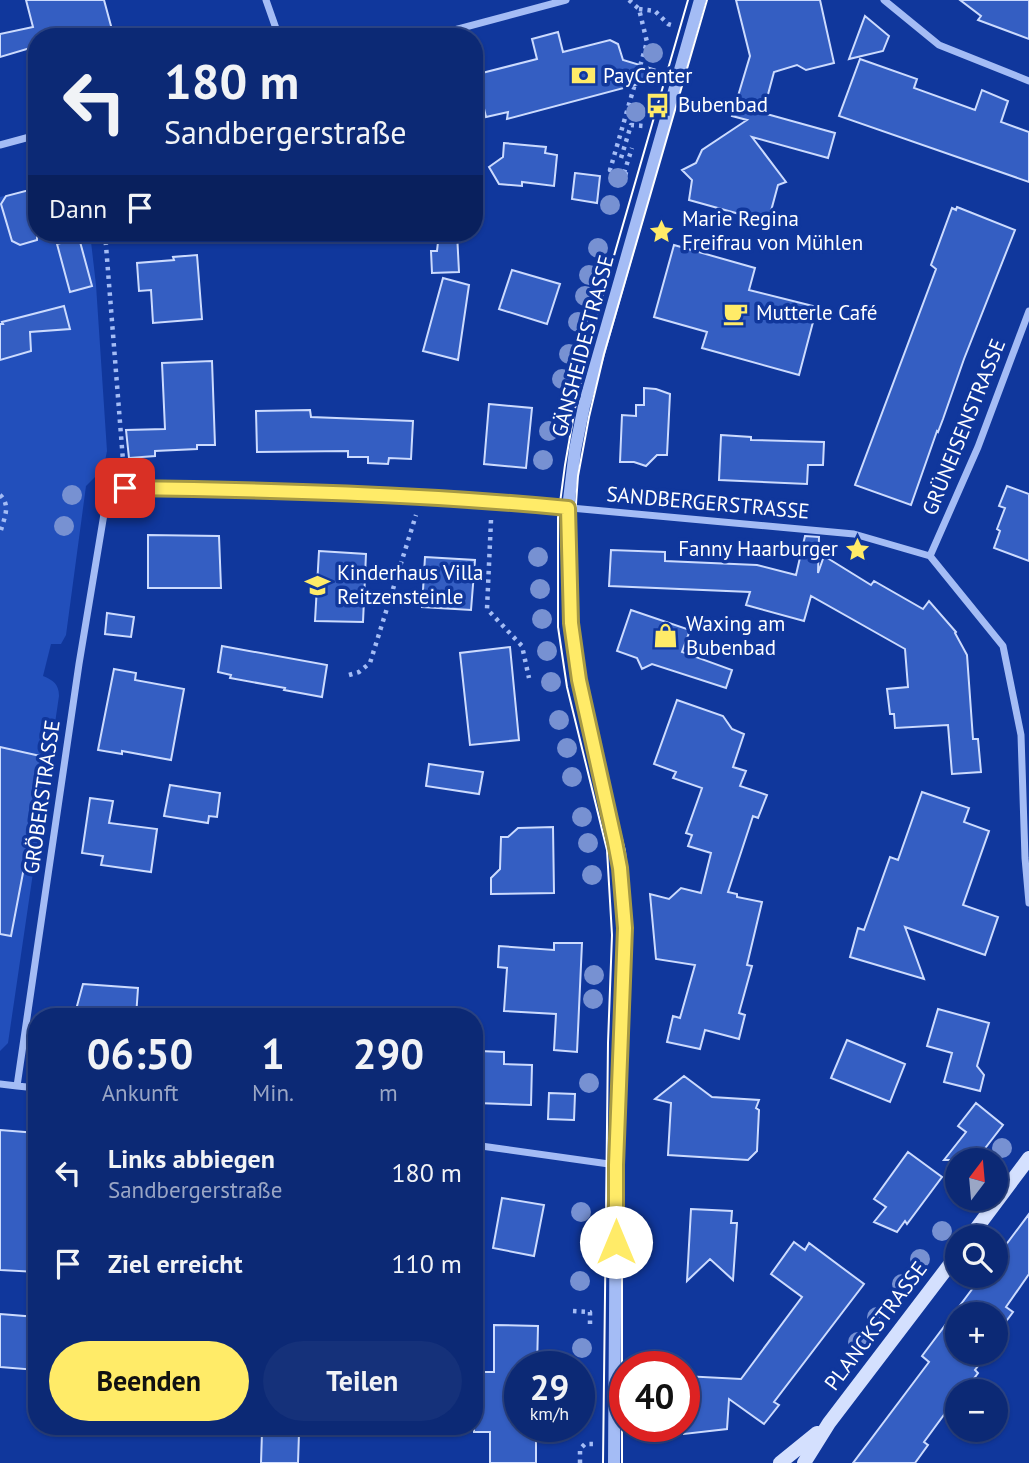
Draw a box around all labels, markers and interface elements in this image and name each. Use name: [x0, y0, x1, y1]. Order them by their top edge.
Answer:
text: 180 m: [164, 49, 299, 113]
icon: left: [49, 56, 140, 147]
bank icon: PayCenter: [569, 62, 597, 90]
place label: PayCenter: [603, 62, 692, 89]
bus stop icon: Bubenbad: [644, 91, 672, 119]
place label: Bubenbad: [678, 91, 768, 118]
text: Sandbergerstraße: [164, 111, 407, 153]
icon: arrive: [121, 189, 159, 227]
text: Dann: [49, 192, 107, 225]
place label: Marie Regina Freifrau von Mühlen: [682, 205, 863, 256]
place icon: Marie Regina Freifrau von Mühlen: [648, 217, 676, 245]
street label: GÄNSHEIDESTRASSE: [545, 252, 620, 440]
cafe icon: Mutterle Café: [722, 299, 750, 327]
place label: Mutterle Café: [756, 299, 877, 326]
street label: GRÜNEISENSTRASSE: [916, 335, 1011, 519]
pin: [95, 458, 155, 518]
icon: arrive: [106, 469, 144, 507]
street label: SANDBERGERSTRASSE: [605, 480, 811, 525]
place label: Fanny Haarburger: [678, 535, 838, 562]
place icon: Fanny Haarburger: [844, 535, 872, 563]
place label: Kinderhaus Villa Reitzensteinle: [337, 559, 483, 610]
school or university icon: Kinderhaus Villa Reitzensteinle: [303, 571, 331, 599]
place label: Waxing am Bubenbad: [686, 610, 785, 661]
shop icon: Waxing am Bubenbad: [652, 622, 680, 650]
street label: GRÖBERSTRASSE: [17, 718, 66, 876]
text: 06:50: [87, 1026, 193, 1081]
text: 1: [261, 1026, 285, 1081]
text: 290: [353, 1026, 424, 1081]
text: Ankunft: [102, 1078, 178, 1107]
text: Min.: [252, 1078, 294, 1107]
text: m: [379, 1078, 398, 1107]
text: Links abbiegen: [108, 1142, 275, 1175]
north arrow: [945, 1148, 1008, 1211]
map controls: [945, 1148, 1008, 1442]
icon: left: [49, 1154, 87, 1192]
text: 180 m: [391, 1156, 462, 1189]
text: Sandbergerstraße: [108, 1175, 282, 1204]
position arrow: [579, 1205, 653, 1279]
button: search: [945, 1225, 1008, 1288]
icon: arrive: [49, 1245, 87, 1283]
text: Ziel erreicht: [108, 1247, 243, 1280]
text: 110 m: [391, 1247, 462, 1280]
street label: PLANCKSTRASSE: [818, 1256, 933, 1396]
button: +: [945, 1302, 1008, 1365]
button: Beenden: [49, 1341, 249, 1421]
button: Teilen: [263, 1341, 462, 1421]
speed limit sign: 40: [609, 1351, 700, 1442]
text: 29: [530, 1364, 569, 1410]
button: −: [945, 1379, 1008, 1442]
text: km/h: [530, 1402, 569, 1425]

